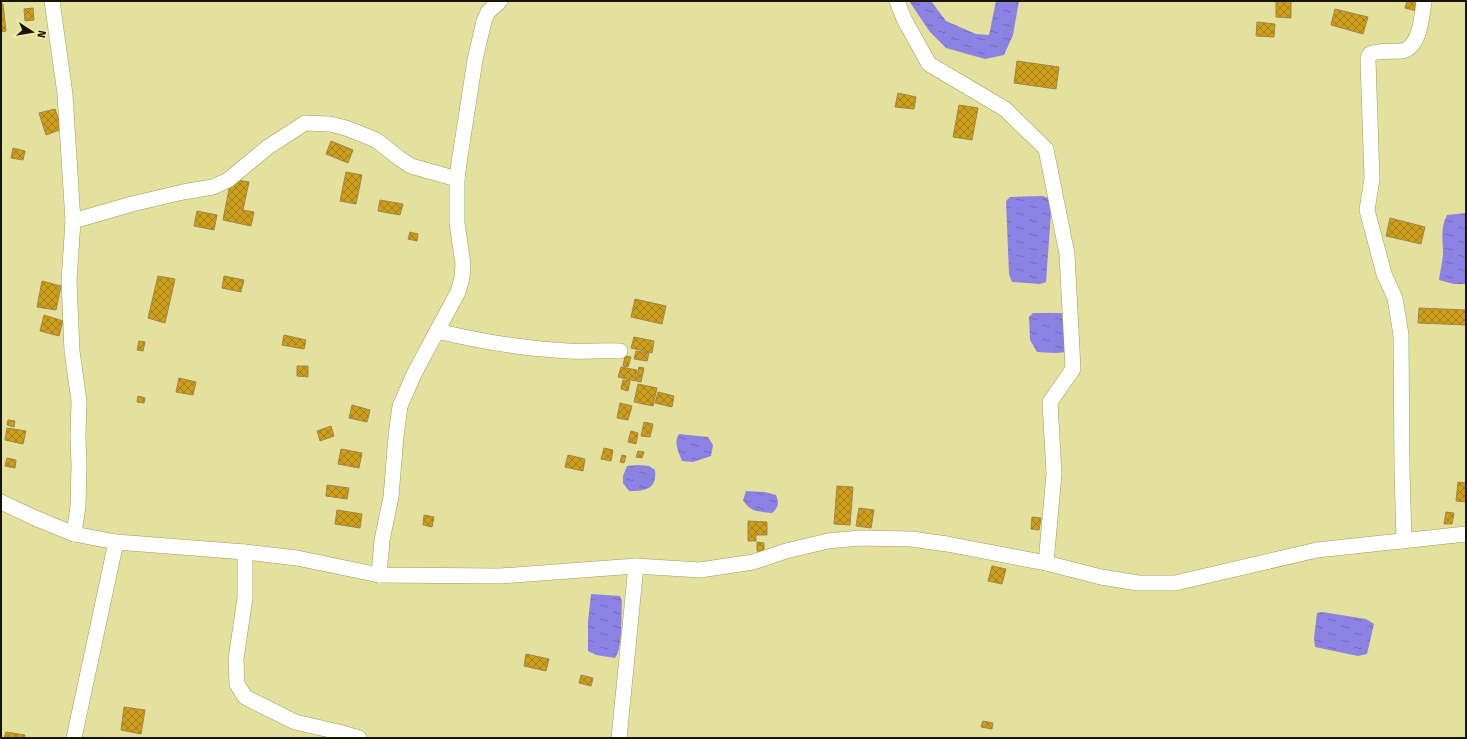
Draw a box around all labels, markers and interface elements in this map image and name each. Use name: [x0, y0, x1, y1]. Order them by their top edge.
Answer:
north arrow: [12, 12, 52, 52]
text: N: [34, 29, 48, 39]

